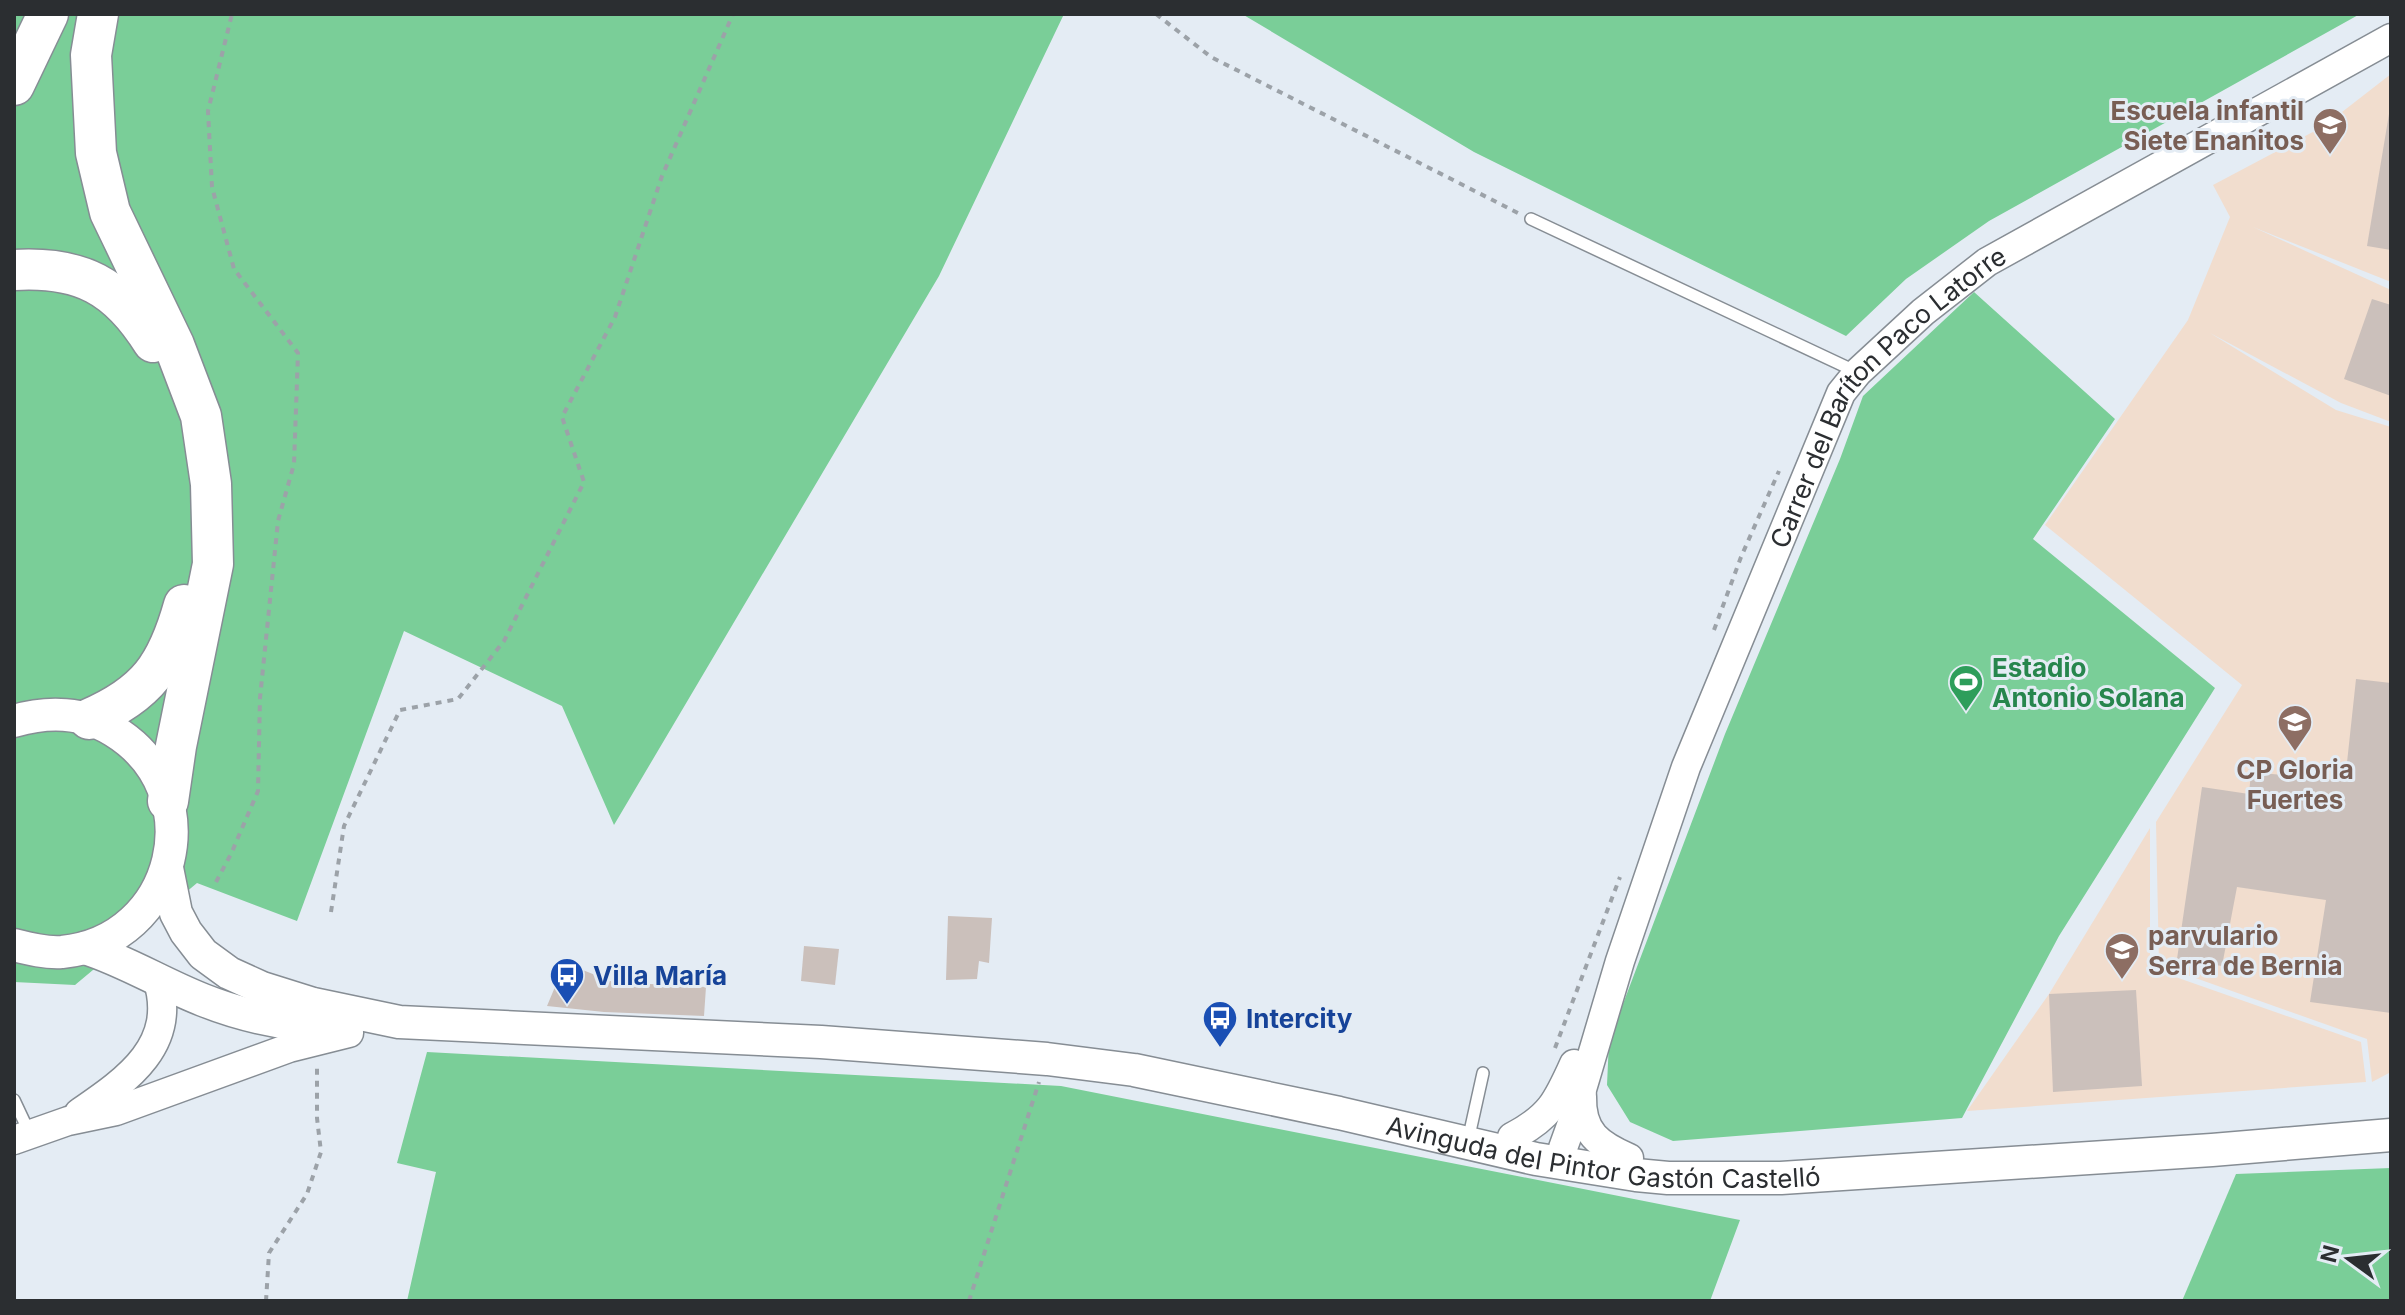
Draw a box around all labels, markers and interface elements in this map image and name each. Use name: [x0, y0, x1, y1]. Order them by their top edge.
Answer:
place label: Escuela infantil Siete Enanitos: [2110, 95, 2304, 156]
school or university icon: Escuela infantil Siete Enanitos: [2311, 106, 2349, 156]
street label: Carrer del Baríton Paco Latorre: [1763, 239, 2011, 552]
place label: Estadio Antonio Solana: [1992, 652, 2185, 713]
sports icon: Estadio Antonio Solana: [1947, 663, 1985, 713]
school or university icon: CP Gloria Fuertes: [2276, 703, 2314, 753]
place label: CP Gloria Fuertes: [2236, 754, 2354, 815]
place label: parvulario Serra de Bernia: [2148, 920, 2343, 981]
school or university icon: parvulario Serra de Bernia: [2103, 931, 2141, 981]
bus stop icon: Villa María: [548, 956, 586, 1006]
place label: Villa María: [593, 960, 727, 991]
bus stop icon: Intercity: [1201, 999, 1239, 1049]
place label: Intercity: [1246, 1003, 1353, 1034]
street label: Avinguda del Pintor Gastón Castelló: [1384, 1109, 1821, 1194]
north arrow: [2309, 1219, 2389, 1299]
text: N: [2315, 1242, 2344, 1265]

